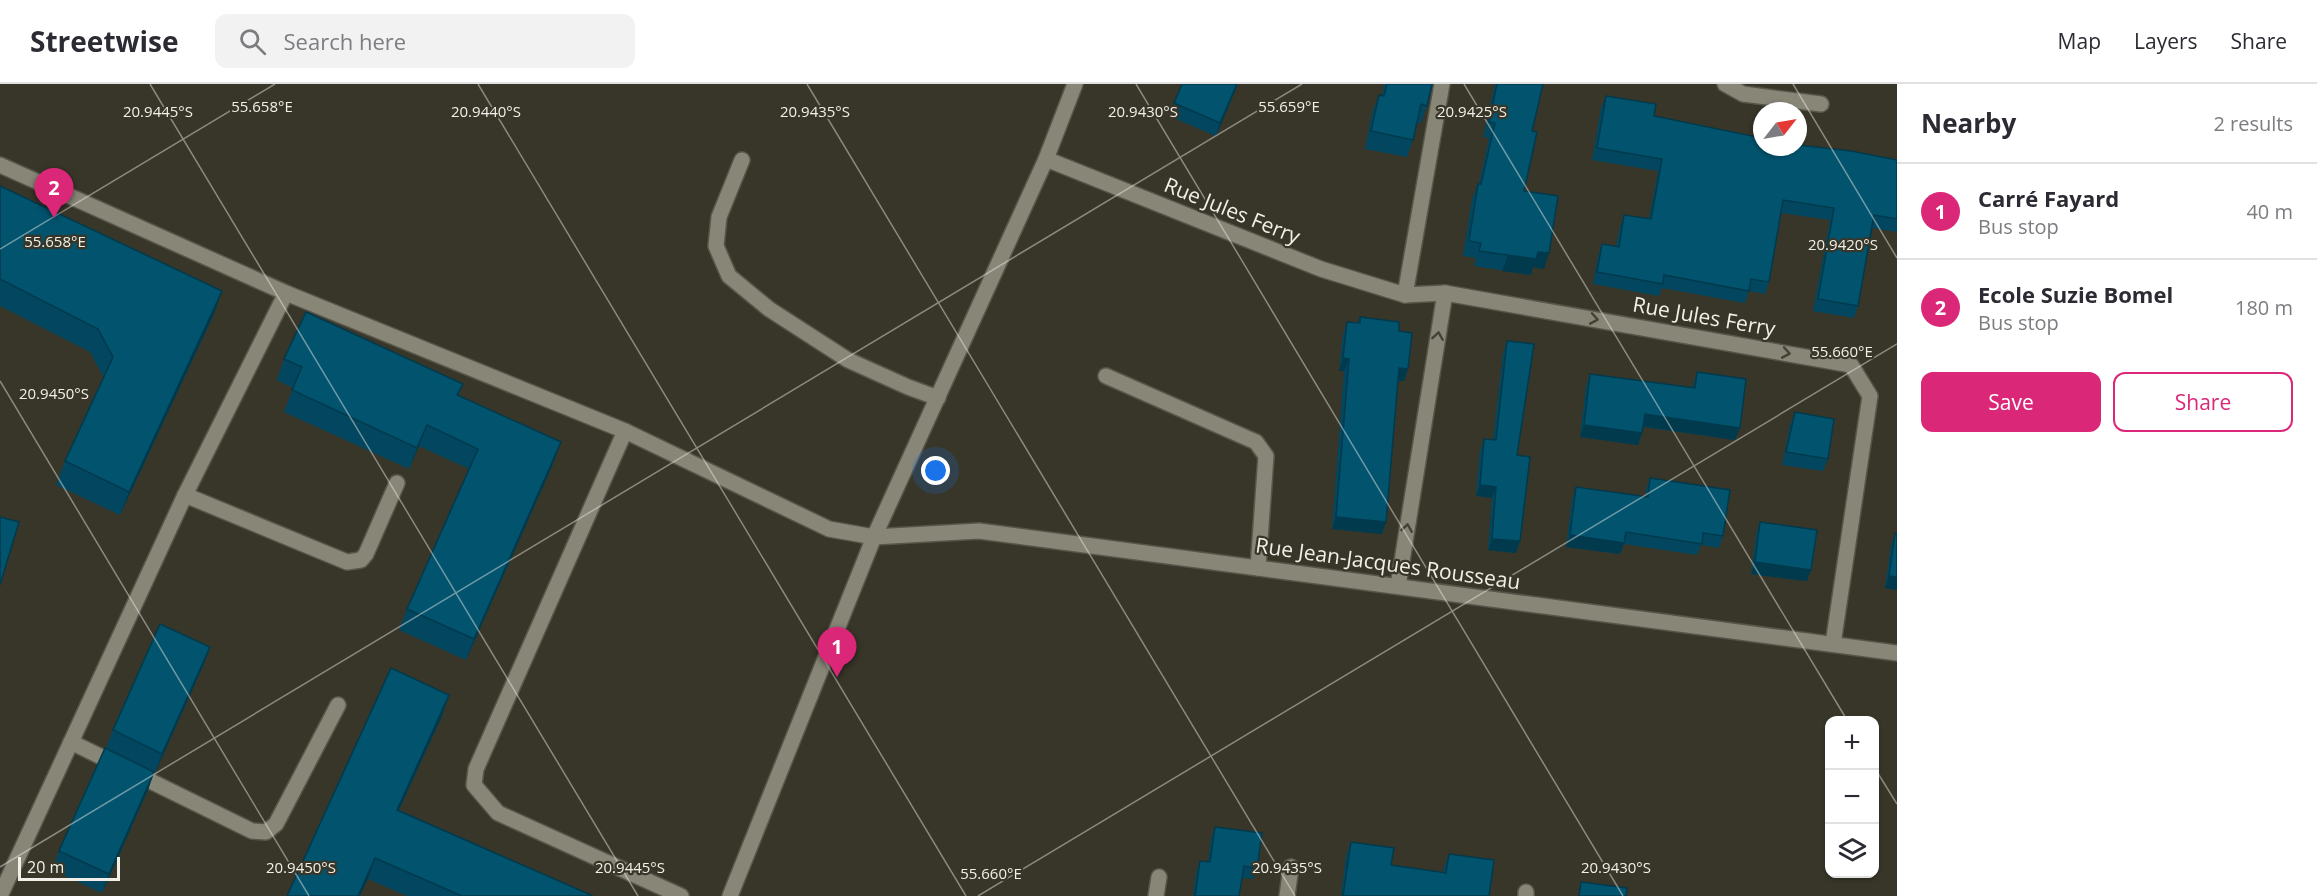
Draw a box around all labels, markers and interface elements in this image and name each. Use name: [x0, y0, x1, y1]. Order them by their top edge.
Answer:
search box: [215, 14, 635, 68]
text: Streetwise: [30, 22, 179, 60]
icon: search: [236, 25, 269, 58]
text: Search here: [284, 26, 406, 56]
text: Map: [2058, 27, 2101, 55]
text: Layers: [2134, 27, 2198, 55]
text: Share: [2231, 27, 2287, 55]
text: 55.658°E: [231, 96, 293, 116]
text: 55.659°E: [1258, 96, 1320, 116]
text: 20.9445°S: [123, 101, 193, 121]
text: 20.9440°S: [451, 101, 521, 121]
text: 20.9435°S: [780, 101, 850, 121]
text: 20.9430°S: [1108, 101, 1178, 121]
text: 20.9425°S: [1437, 101, 1507, 121]
north arrow: [1753, 102, 1807, 156]
text: Nearby: [1921, 105, 2016, 141]
text: 2 results: [2213, 110, 2293, 137]
pin: 2: [34, 168, 74, 218]
street label: Rue Jules Ferry: [1160, 170, 1305, 250]
text: Carré Fayard: [1978, 183, 2119, 213]
text: 1: [1935, 198, 1946, 225]
text: 40 m: [2246, 198, 2293, 225]
text: Bus stop: [1978, 213, 2059, 240]
text: 55.658°E: [24, 231, 86, 251]
text: 20.9420°S: [1808, 234, 1878, 254]
text: Ecole Suzie Bomel: [1978, 279, 2173, 309]
street label: Rue Jules Ferry: [1631, 290, 1778, 342]
text: 2: [1935, 294, 1946, 321]
text: 180 m: [2235, 294, 2293, 321]
text: Bus stop: [1978, 309, 2059, 336]
one-way arrow: [1589, 312, 1599, 325]
one-way arrow: [1431, 331, 1444, 341]
text: 55.660°E: [1811, 341, 1873, 361]
one-way arrow: [1781, 346, 1791, 359]
button: Save: [1921, 372, 2101, 432]
button: Share: [2113, 372, 2293, 432]
text: 20.9450°S: [19, 383, 89, 403]
your location: [921, 456, 950, 485]
one-way arrow: [1400, 524, 1413, 534]
street label: Rue Jean-Jacques Rousseau: [1254, 531, 1522, 595]
pin: 1: [818, 628, 856, 677]
map controls: [1825, 716, 1879, 878]
button: +: [1825, 716, 1879, 770]
button: −: [1825, 770, 1879, 824]
button: layers: [1825, 824, 1879, 878]
scale bar: [18, 854, 120, 882]
text: 20 m: [27, 856, 64, 878]
text: 20.9450°S: [266, 857, 336, 877]
text: 20.9445°S: [595, 857, 665, 877]
text: 20.9435°S: [1252, 857, 1322, 877]
text: 20.9430°S: [1581, 857, 1651, 877]
text: 55.660°E: [960, 863, 1022, 883]

